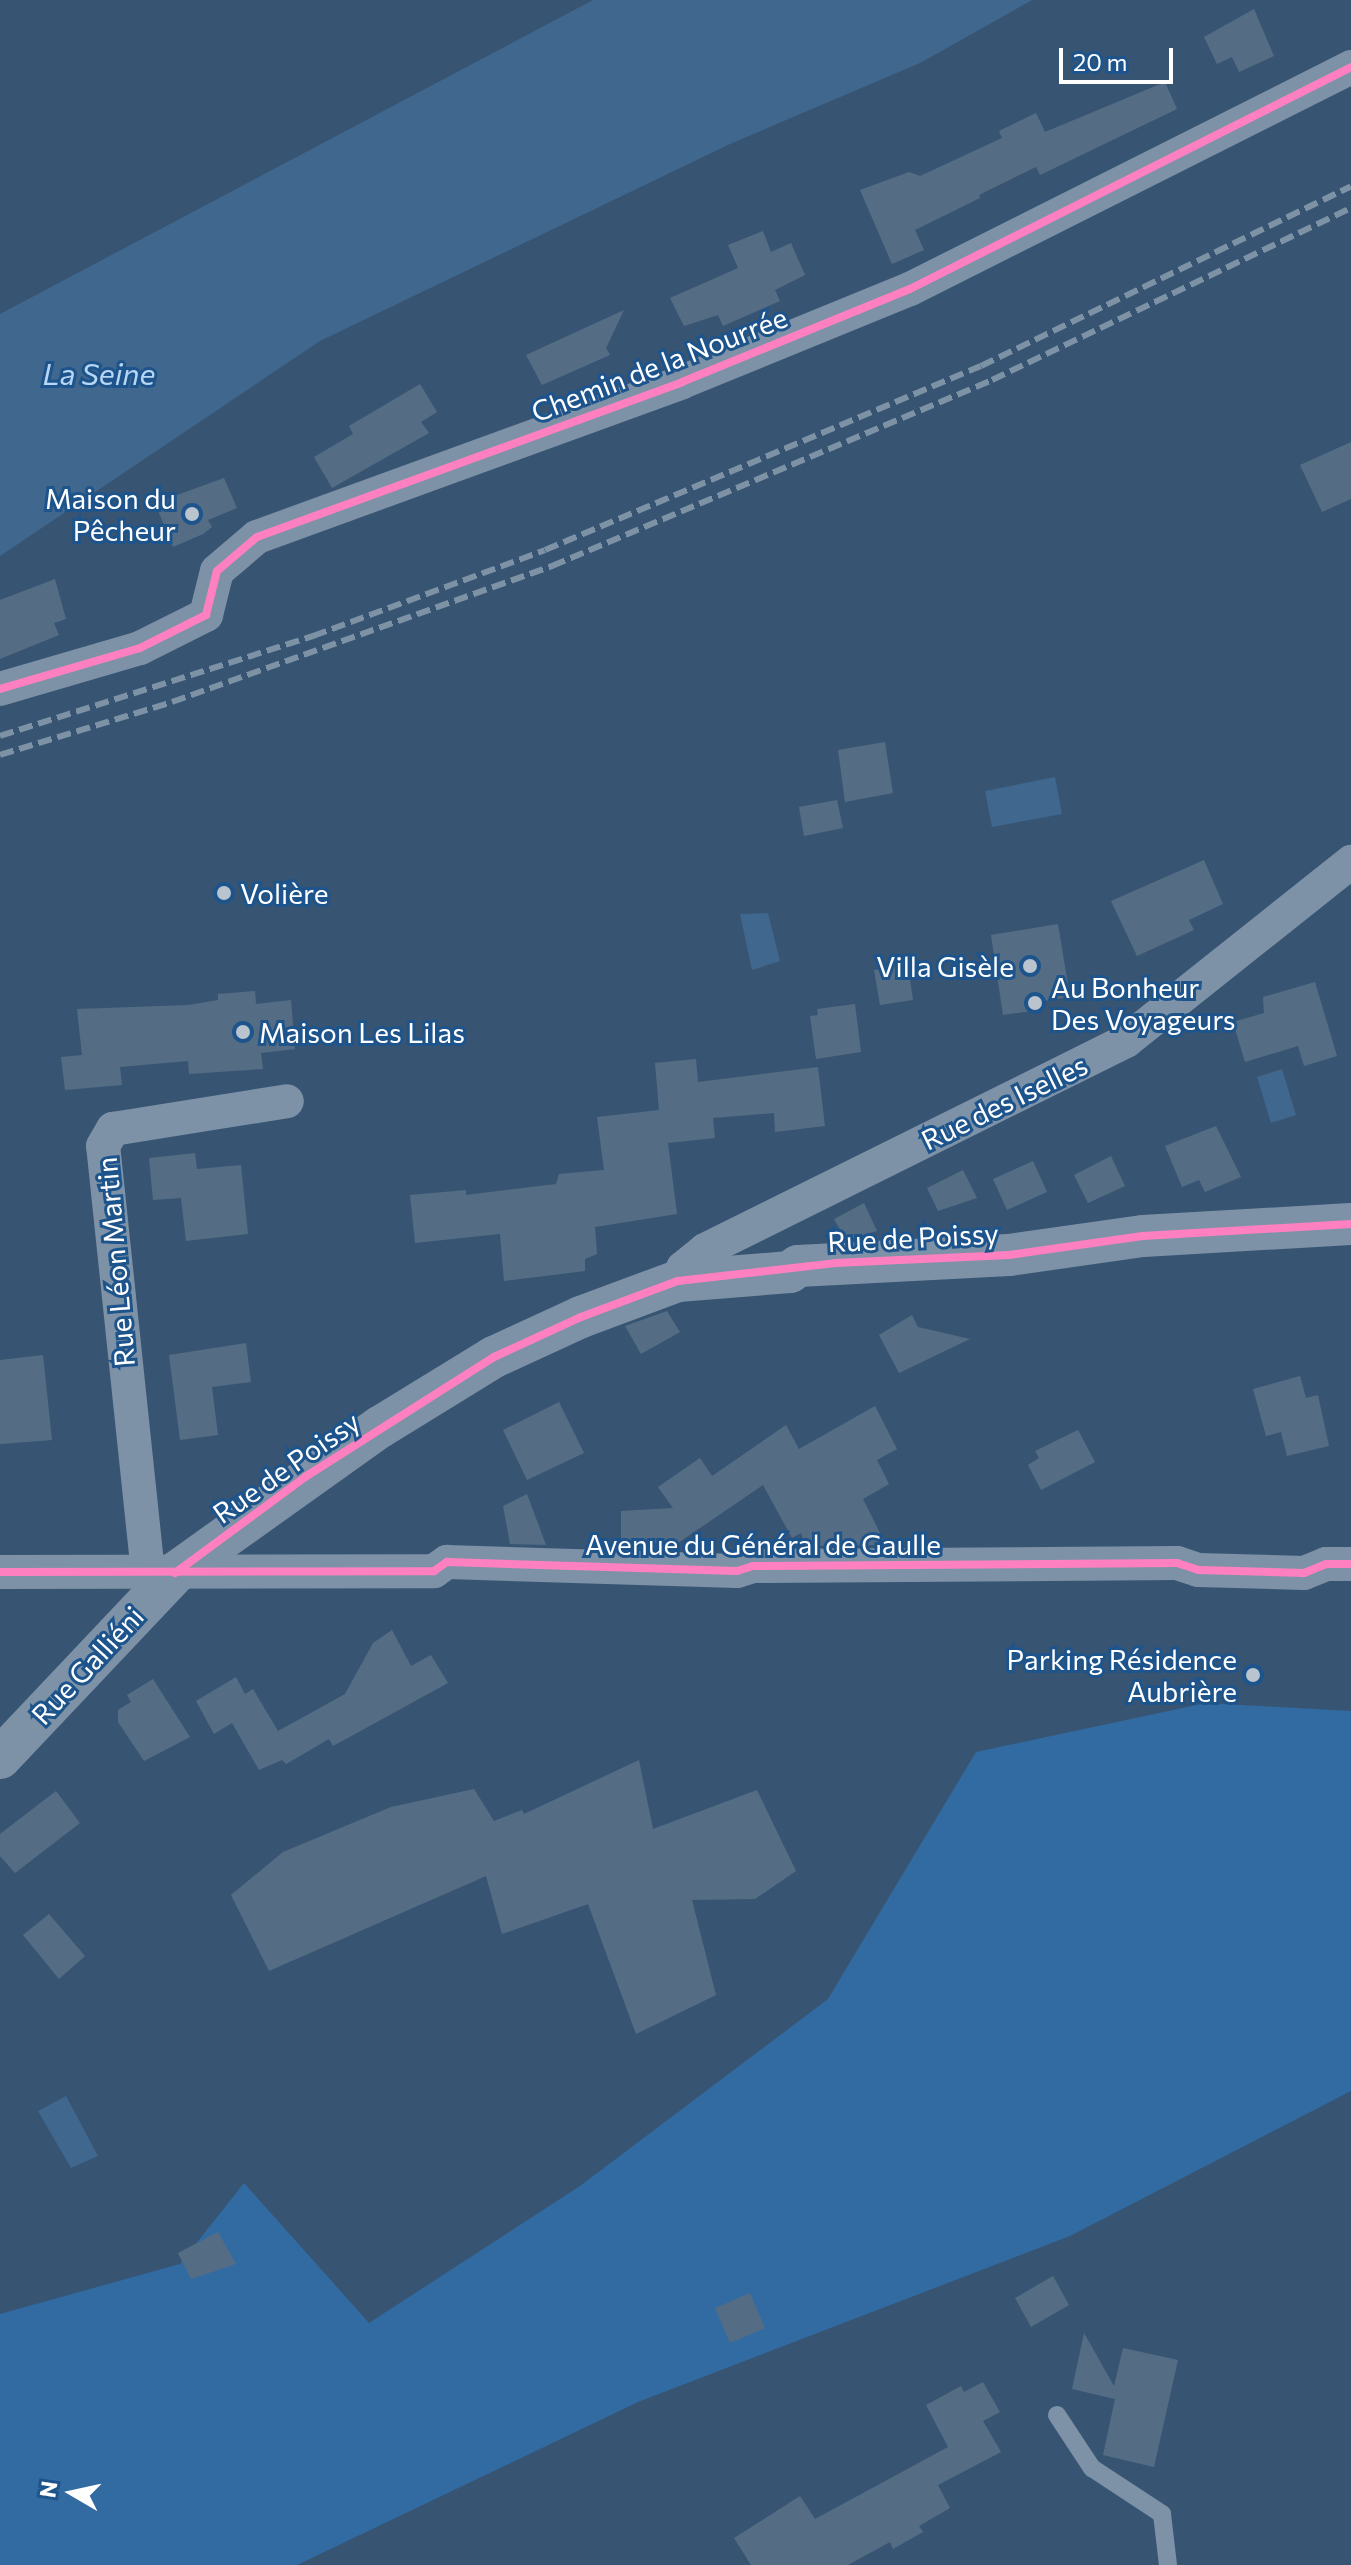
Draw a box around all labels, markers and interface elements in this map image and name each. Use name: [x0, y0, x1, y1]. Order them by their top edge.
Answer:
scale bar: [1063, 32, 1177, 82]
text: 20 m: [1073, 47, 1127, 76]
street label: Chemin de la Nourrée: [526, 300, 792, 428]
water label: La Seine: [43, 355, 155, 391]
place label: Maison du Pêcheur: [45, 481, 176, 547]
marker: Maison du Pêcheur: [183, 505, 201, 523]
place label: Volière: [240, 876, 329, 910]
marker: Volière: [215, 884, 233, 902]
place label: Villa Gisèle: [876, 949, 1014, 983]
marker: Villa Gisèle: [1021, 957, 1039, 975]
place label: Au Bonheur Des Voyageurs: [1051, 970, 1236, 1036]
marker: Au Bonheur Des Voyageurs: [1026, 994, 1044, 1012]
place label: Maison Les Lilas: [259, 1015, 465, 1049]
marker: Maison Les Lilas: [234, 1023, 252, 1041]
street label: Rue des Iselles: [916, 1047, 1092, 1157]
street label: Rue Léon Martin: [89, 1156, 141, 1368]
street label: Rue de Poissy: [827, 1216, 999, 1258]
street label: Rue de Poissy: [206, 1404, 366, 1530]
street label: Avenue du Général de Gaulle: [585, 1527, 941, 1561]
street label: Rue Galliéni: [24, 1599, 150, 1731]
place label: Parking Résidence Aubrière: [1006, 1642, 1237, 1708]
marker: Parking Résidence Aubrière: [1244, 1666, 1262, 1684]
north arrow: [32, 2453, 112, 2533]
text: N: [33, 2479, 62, 2499]

